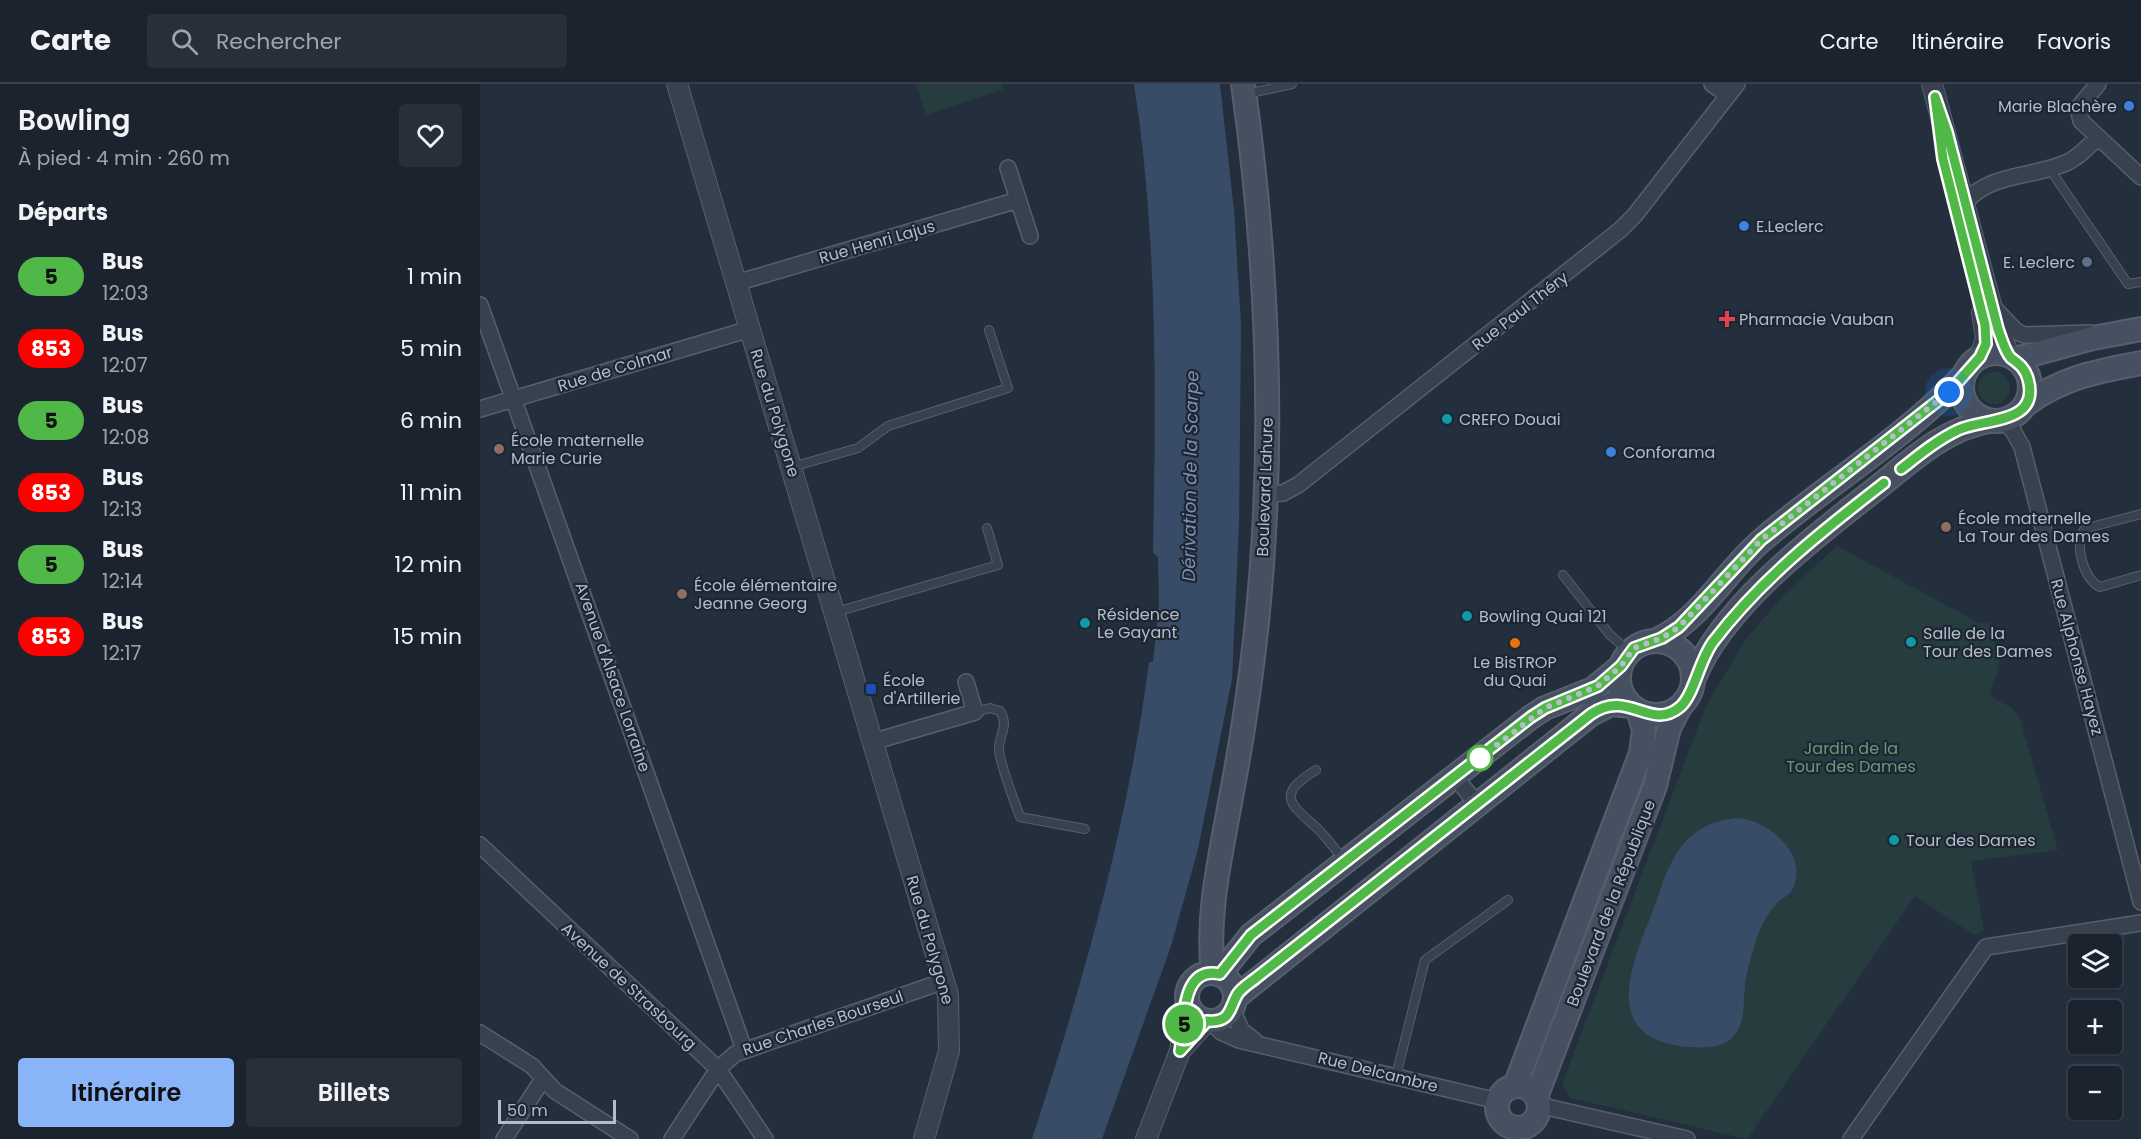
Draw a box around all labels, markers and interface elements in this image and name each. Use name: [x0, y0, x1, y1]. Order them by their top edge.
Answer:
search box: [147, 14, 567, 68]
text: Carte: [30, 21, 111, 60]
icon: search: [168, 25, 201, 58]
text: Rechercher: [216, 26, 342, 57]
text: Carte: [1820, 27, 1879, 56]
text: Itinéraire: [1912, 27, 2004, 56]
text: Favoris: [2037, 27, 2111, 56]
place label: Marie Blachère: [1998, 95, 2117, 118]
marker: Marie Blachère: [2122, 99, 2136, 113]
text: Bowling: [18, 101, 131, 140]
button: heart: [399, 104, 462, 167]
text: À pied · 4 min · 260 m: [18, 144, 230, 172]
text: Départs: [18, 197, 108, 228]
street label: Rue Henri Lajus: [816, 214, 938, 270]
place label: E.Leclerc: [1756, 215, 1824, 238]
marker: E.Leclerc: [1737, 219, 1751, 233]
text: Bus: [102, 246, 144, 277]
place label: E. Leclerc: [2003, 251, 2075, 274]
marker: E. Leclerc: [2080, 255, 2094, 269]
text: 1 min: [407, 261, 462, 292]
text: 5: [44, 262, 58, 291]
street label: Rue Paul Théry: [1467, 266, 1573, 356]
text: 12:03: [102, 279, 149, 307]
place label: Pharmacie Vauban: [1739, 308, 1894, 331]
marker: Pharmacie Vauban: [1720, 312, 1734, 326]
text: Bus: [102, 318, 144, 349]
text: 5 min: [400, 333, 462, 364]
text: 853: [31, 334, 71, 363]
street label: Rue de Colmar: [555, 341, 675, 397]
street label: Rue du Polygone: [745, 346, 805, 480]
text: 12:07: [102, 351, 148, 379]
water label: Dérivation de la Scarpe: [1176, 370, 1204, 582]
your location: [1934, 377, 1964, 407]
text: Bus: [102, 390, 144, 421]
text: 6 min: [400, 405, 462, 436]
text: 5: [44, 406, 58, 435]
place label: CREFO Douai: [1459, 408, 1561, 431]
marker: CREFO Douai: [1440, 412, 1454, 426]
street label: Boulevard Lahure: [1251, 417, 1279, 557]
text: 12:08: [102, 423, 149, 451]
place label: École maternelle Marie Curie: [511, 429, 644, 470]
place label: Conforama: [1623, 441, 1715, 464]
marker: École maternelle Marie Curie: [492, 442, 506, 456]
marker: Conforama: [1604, 445, 1618, 459]
text: Bus: [102, 462, 144, 493]
text: 11 min: [400, 477, 462, 508]
text: 853: [31, 478, 71, 507]
text: 12:13: [102, 495, 142, 523]
place label: École maternelle La Tour des Dames: [1958, 507, 2110, 548]
marker: École maternelle La Tour des Dames: [1939, 520, 1953, 534]
text: Bus: [102, 534, 144, 565]
text: 12 min: [394, 549, 462, 580]
text: 5: [44, 550, 58, 579]
text: 12:14: [102, 567, 143, 595]
place label: École élémentaire Jeanne Georg: [694, 574, 837, 615]
street label: Rue Alphonse Hayez: [2045, 576, 2109, 738]
street label: Avenue d'Alsace Lorraine: [570, 579, 656, 775]
marker: École élémentaire Jeanne Georg: [675, 587, 689, 601]
place label: Résidence Le Gayant: [1097, 603, 1180, 644]
place label: Bowling Quai 121: [1479, 605, 1607, 628]
text: Bus: [102, 606, 144, 637]
marker: Bowling Quai 121: [1460, 609, 1474, 623]
marker: Résidence Le Gayant: [1078, 616, 1092, 630]
text: 15 min: [393, 621, 462, 652]
text: 853: [31, 622, 71, 651]
place label: Salle de la Tour des Dames: [1923, 622, 2053, 663]
marker: Salle de la Tour des Dames: [1904, 635, 1918, 649]
marker: Le BisTROP du Quai: [1508, 636, 1522, 650]
text: 12:17: [102, 639, 141, 667]
place label: Le BisTROP du Quai: [1473, 651, 1557, 692]
place label: École d'Artillerie: [883, 669, 961, 710]
marker: École d'Artillerie: [864, 682, 878, 696]
park label: Jardin de la Tour des Dames: [1786, 737, 1916, 778]
unlabelled marker: [1467, 745, 1493, 771]
street label: Boulevard de la République: [1561, 796, 1661, 1010]
place label: Tour des Dames: [1906, 829, 2036, 852]
marker: Tour des Dames: [1887, 833, 1901, 847]
street label: Rue du Polygone: [901, 873, 959, 1007]
street label: Avenue de Strasbourg: [556, 917, 702, 1055]
map controls: [2068, 934, 2122, 1120]
button: layers: [2068, 934, 2122, 988]
street label: Rue Charles Bourseul: [739, 985, 907, 1061]
button: +: [2068, 1000, 2122, 1054]
line badge: 5: [1164, 1004, 1204, 1044]
text: 5: [1177, 1010, 1191, 1039]
street label: Rue Delcambre: [1316, 1046, 1441, 1098]
button: Itinéraire: [18, 1058, 234, 1127]
button: Billets: [246, 1058, 462, 1127]
button: −: [2068, 1066, 2122, 1120]
scale bar: [498, 1097, 616, 1124]
text: 50 m: [507, 1099, 548, 1122]

